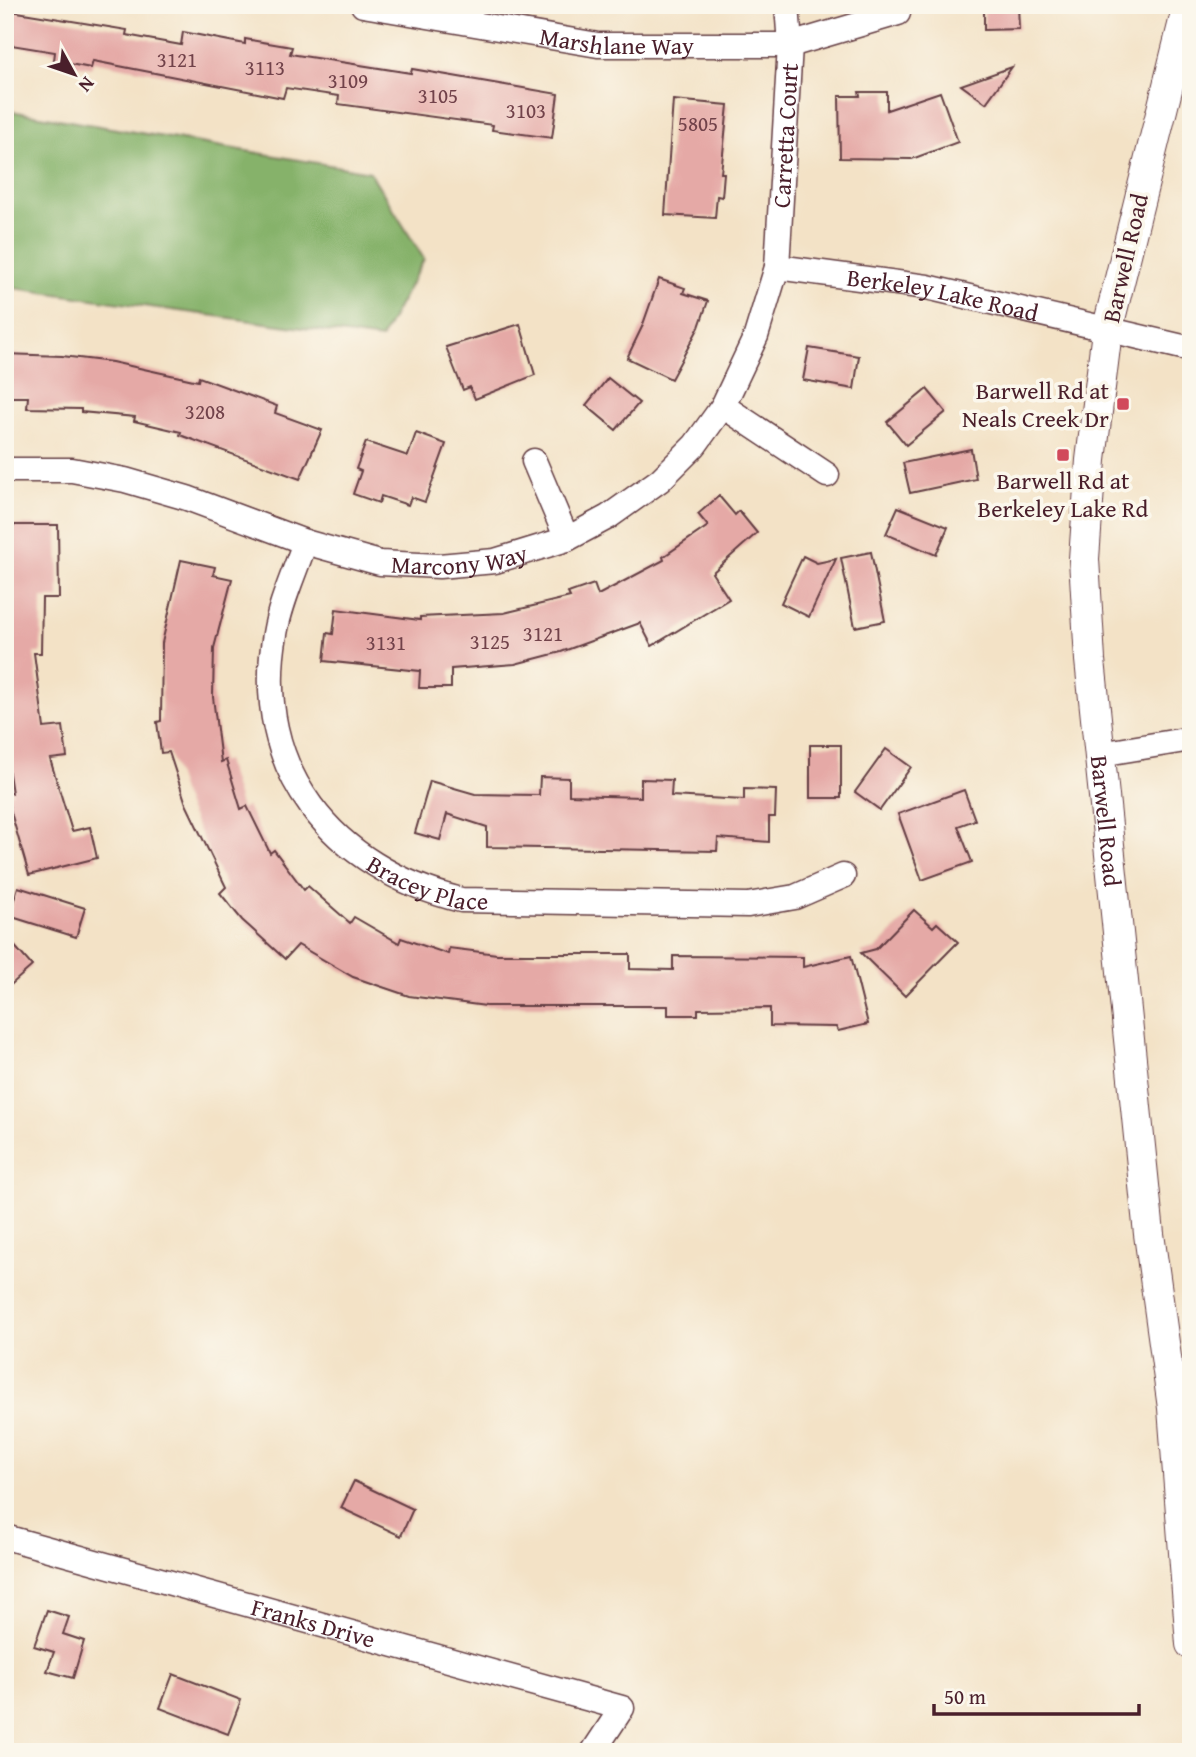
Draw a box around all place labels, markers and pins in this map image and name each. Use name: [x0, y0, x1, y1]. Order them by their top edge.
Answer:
place label: Barwell Rd at Neals Creek Dr: [962, 373, 1110, 436]
marker: Barwell Rd at Neals Creek Dr: [1115, 396, 1131, 412]
marker: Barwell Rd at Berkeley Lake Rd: [1055, 447, 1071, 463]
place label: Barwell Rd at Berkeley Lake Rd: [978, 463, 1149, 526]

